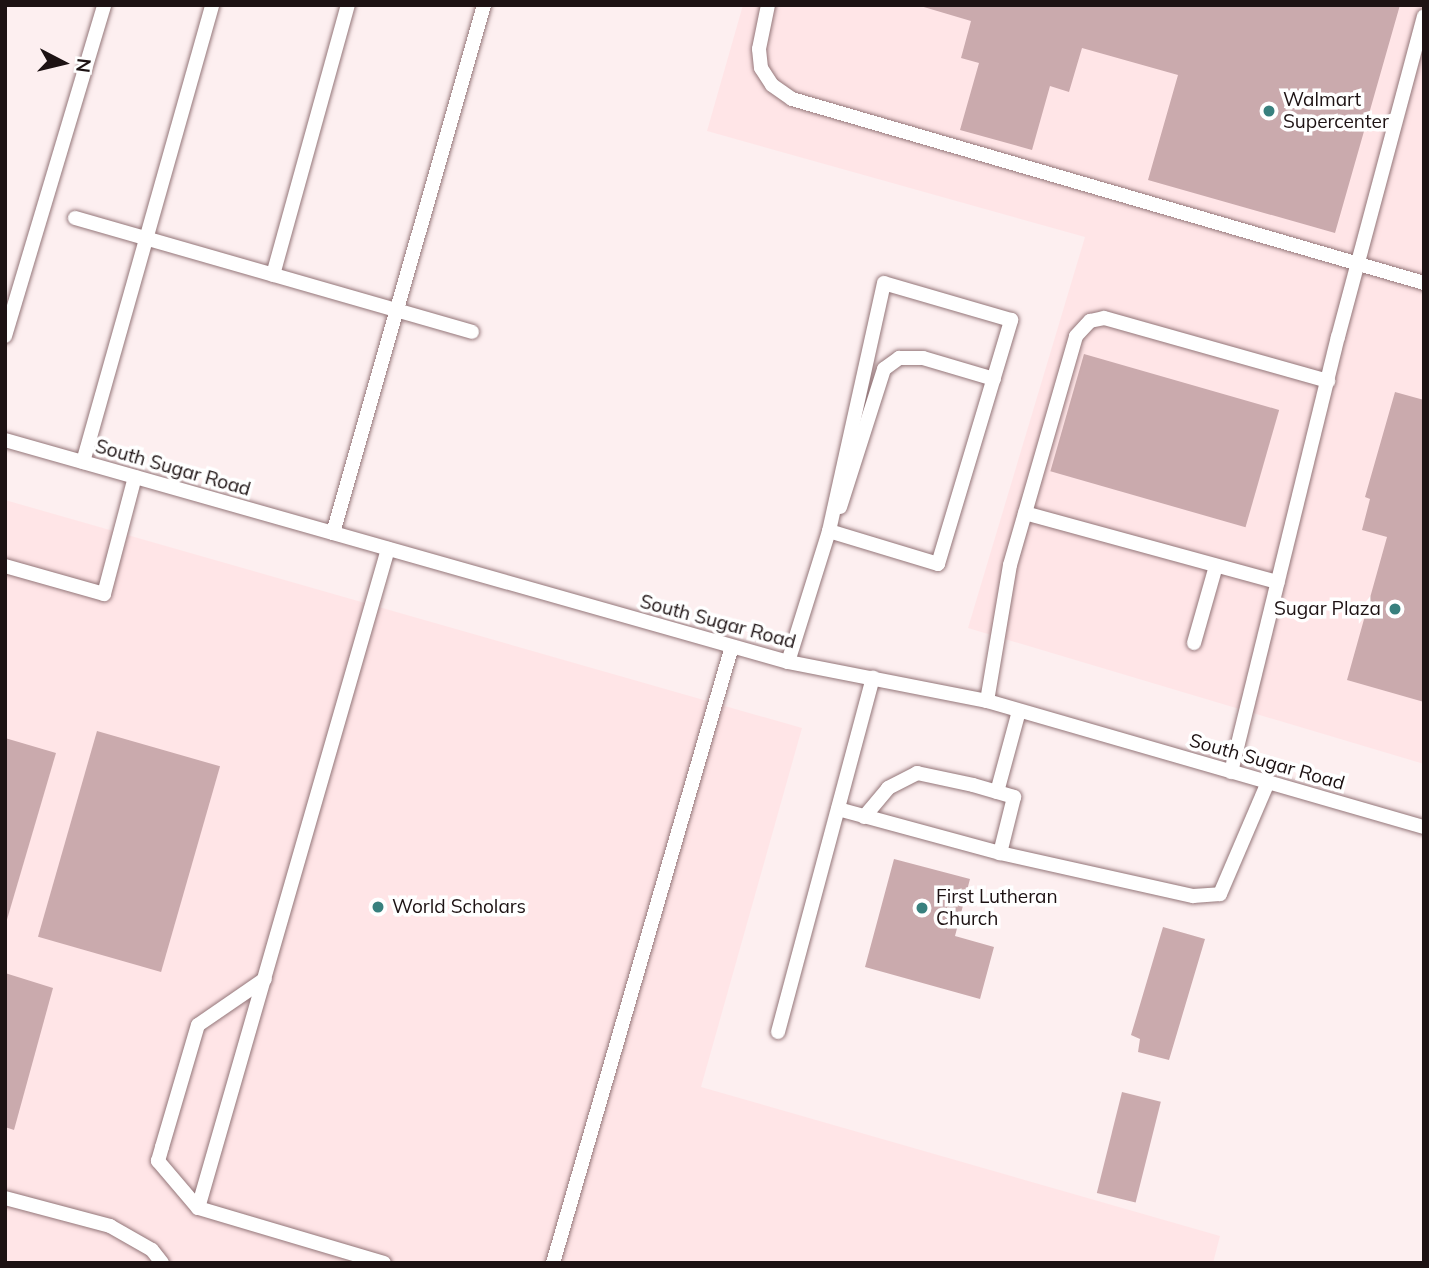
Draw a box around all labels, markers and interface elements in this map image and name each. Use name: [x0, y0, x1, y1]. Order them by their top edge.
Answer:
north arrow: [28, 28, 98, 98]
text: N: [71, 57, 97, 74]
place label: Walmart Supercenter: [1283, 89, 1389, 133]
marker: Walmart Supercenter: [1261, 103, 1277, 119]
street label: South Sugar Road: [93, 435, 253, 501]
street label: South Sugar Road: [638, 590, 798, 654]
place label: Sugar Plaza: [1274, 598, 1381, 620]
marker: Sugar Plaza: [1387, 601, 1403, 617]
street label: South Sugar Road: [1187, 729, 1347, 795]
place label: First Lutheran Church: [936, 886, 1058, 930]
place label: World Scholars: [392, 896, 526, 918]
marker: World Scholars: [370, 899, 386, 915]
marker: First Lutheran Church: [914, 900, 930, 916]

